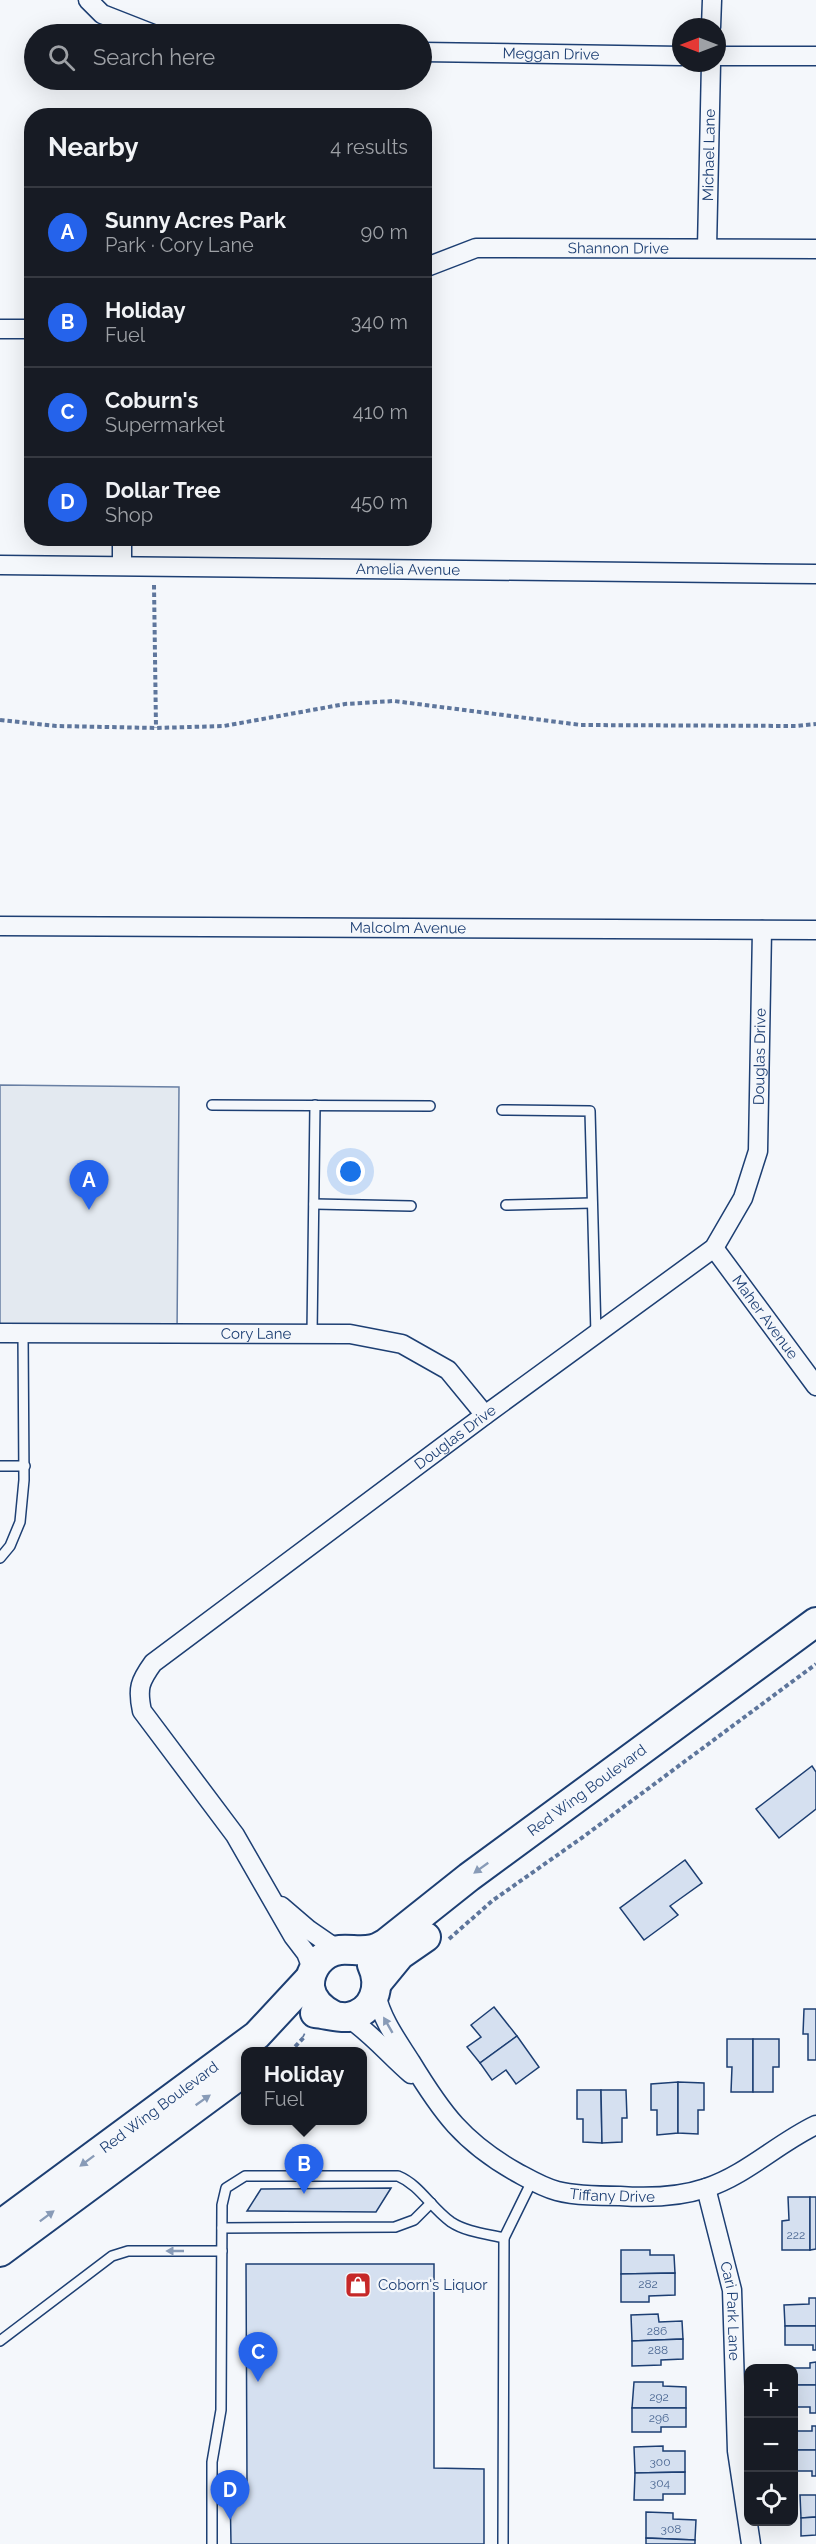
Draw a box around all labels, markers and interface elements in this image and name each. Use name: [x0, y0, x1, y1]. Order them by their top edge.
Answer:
north arrow: [672, 18, 726, 72]
search box: [24, 24, 432, 90]
icon: search: [45, 41, 78, 74]
text: Search here: [93, 44, 215, 70]
street label: Meggan Drive: [502, 44, 600, 64]
street label: Michael Lane: [699, 108, 719, 201]
text: Nearby: [48, 132, 138, 162]
text: 4 results: [330, 135, 408, 159]
text: Sunny Acres Park: [105, 207, 286, 233]
text: A: [61, 220, 74, 244]
text: 90 m: [361, 220, 408, 244]
text: Park · Cory Lane: [105, 233, 254, 257]
street label: Shannon Drive: [568, 239, 669, 258]
text: Holiday: [105, 297, 186, 323]
text: B: [61, 310, 74, 334]
text: 340 m: [351, 310, 408, 334]
text: Fuel: [105, 323, 145, 347]
text: Coburn's: [105, 387, 198, 413]
text: C: [61, 400, 74, 424]
text: 410 m: [353, 400, 408, 424]
text: Supermarket: [105, 413, 225, 437]
text: Dollar Tree: [105, 477, 221, 503]
text: D: [60, 490, 75, 514]
text: 450 m: [350, 490, 408, 514]
text: Shop: [105, 503, 153, 527]
street label: Amelia Avenue: [356, 560, 460, 579]
street label: Malcolm Avenue: [350, 919, 466, 937]
street label: Douglas Drive: [750, 1008, 770, 1105]
your location: [336, 1157, 365, 1186]
pin: A: [70, 1160, 109, 1210]
street label: Maher Avenue: [728, 1272, 802, 1363]
street label: Cory Lane: [221, 1325, 291, 1343]
street label: Douglas Drive: [411, 1401, 500, 1473]
street label: Red Wing Boulevard: [524, 1741, 650, 1840]
one-way arrow: [474, 1862, 490, 1874]
one-way arrow: [383, 2016, 393, 2033]
popup: [241, 2047, 367, 2125]
street label: Red Wing Boulevard: [96, 2058, 222, 2157]
text: Holiday: [264, 2061, 344, 2087]
text: Fuel: [264, 2087, 304, 2111]
one-way arrow: [196, 2095, 211, 2107]
pin: B: [284, 2144, 324, 2194]
one-way arrow: [79, 2155, 95, 2167]
street label: Tiffany Drive: [569, 2185, 655, 2206]
one-way arrow: [39, 2211, 54, 2223]
house number: 222: [787, 2228, 805, 2242]
one-way arrow: [166, 2246, 185, 2256]
street label: Cari Park Lane: [716, 2259, 743, 2361]
shop icon: Coborn's Liquor: [343, 2270, 373, 2300]
place label: Coborn's Liquor: [378, 2276, 488, 2294]
house number: 282: [638, 2277, 658, 2291]
house number: 286: [647, 2324, 667, 2338]
pin: C: [238, 2332, 278, 2382]
house number: 288: [648, 2343, 668, 2357]
map controls: [744, 2364, 798, 2526]
button: +: [744, 2364, 798, 2418]
house number: 292: [649, 2390, 669, 2404]
house number: 296: [649, 2411, 669, 2425]
button: −: [744, 2418, 798, 2472]
house number: 300: [649, 2455, 671, 2469]
pin: D: [210, 2470, 250, 2520]
button: locate: [744, 2472, 798, 2526]
house number: 304: [650, 2476, 671, 2490]
house number: 308: [661, 2522, 681, 2536]

